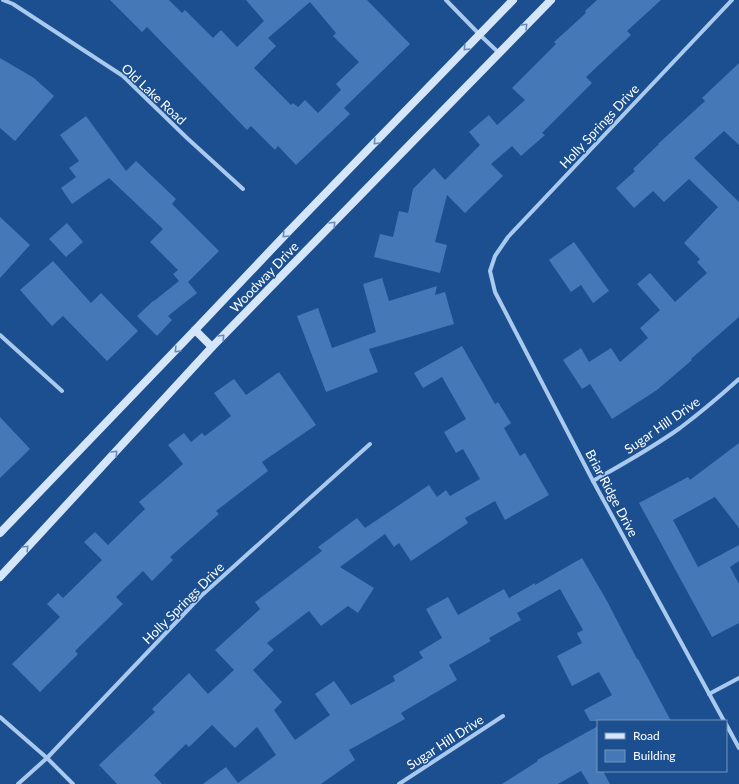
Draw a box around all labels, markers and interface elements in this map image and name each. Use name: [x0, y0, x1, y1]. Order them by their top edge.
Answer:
one-way arrow: [520, 23, 528, 31]
one-way arrow: [464, 43, 471, 51]
street label: Old Lake Road: [118, 60, 190, 128]
street label: Holly Springs Drive: [556, 81, 642, 171]
one-way arrow: [373, 137, 381, 145]
one-way arrow: [328, 221, 336, 229]
one-way arrow: [283, 230, 290, 238]
street label: Woodway Drive: [226, 238, 302, 316]
one-way arrow: [218, 334, 225, 342]
one-way arrow: [174, 345, 181, 352]
street label: Sugar Hill Drive: [621, 393, 703, 457]
street label: Briar Ridge Drive: [582, 447, 642, 540]
one-way arrow: [110, 450, 117, 457]
one-way arrow: [22, 545, 29, 553]
street label: Holly Springs Drive: [139, 559, 227, 647]
street label: Sugar Hill Drive: [403, 711, 487, 773]
legend: [597, 720, 727, 772]
text: Road: [633, 728, 660, 743]
text: Building: [633, 748, 676, 763]

